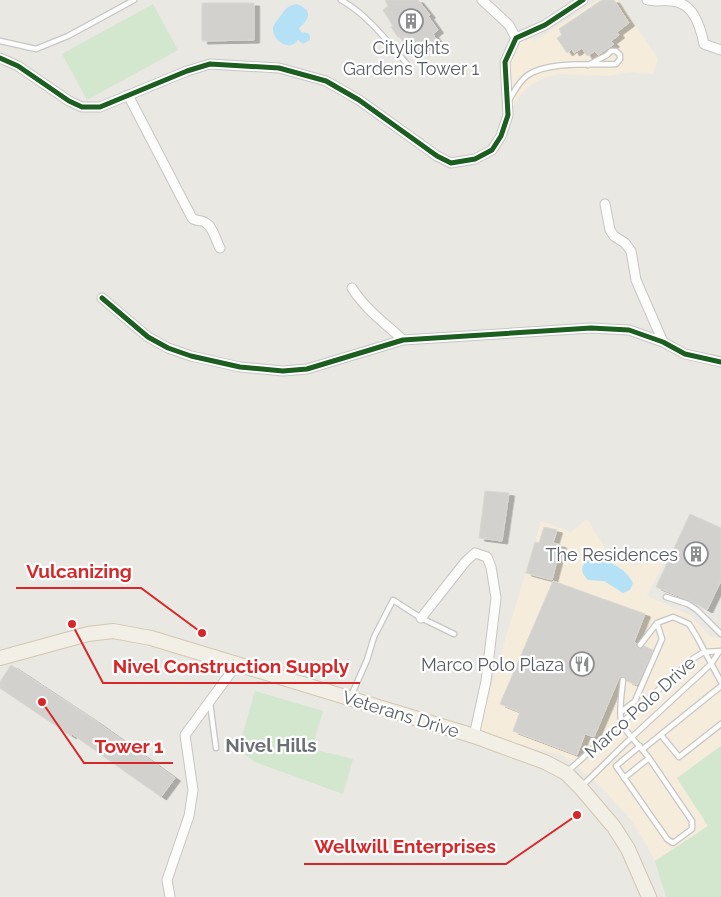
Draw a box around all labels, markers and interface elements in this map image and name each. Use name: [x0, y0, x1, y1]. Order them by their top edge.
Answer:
building icon: Citylights Gardens Tower 1: [398, 8, 424, 34]
place label: Citylights Gardens Tower 1: [343, 37, 479, 79]
building icon: The Residences: [683, 541, 709, 567]
place label: The Residences: [545, 544, 678, 565]
callout: Vulcanizing: [16, 554, 141, 588]
text: Vulcanizing: [26, 560, 132, 582]
callout: Nivel Construction Supply: [103, 649, 360, 683]
restaurant icon: Marco Polo Plaza: [569, 651, 595, 677]
street label: Marco Polo Drive: [580, 652, 700, 762]
place label: Marco Polo Plaza: [421, 654, 564, 675]
text: Nivel Construction Supply: [113, 655, 350, 677]
street label: Veterans Drive: [340, 686, 462, 742]
callout: Tower 1: [84, 729, 173, 763]
district label: Nivel Hills: [225, 734, 317, 756]
text: Tower 1: [95, 735, 163, 757]
callout: Wellwill Enterprises: [304, 830, 506, 864]
text: Wellwill Enterprises: [314, 835, 496, 857]

